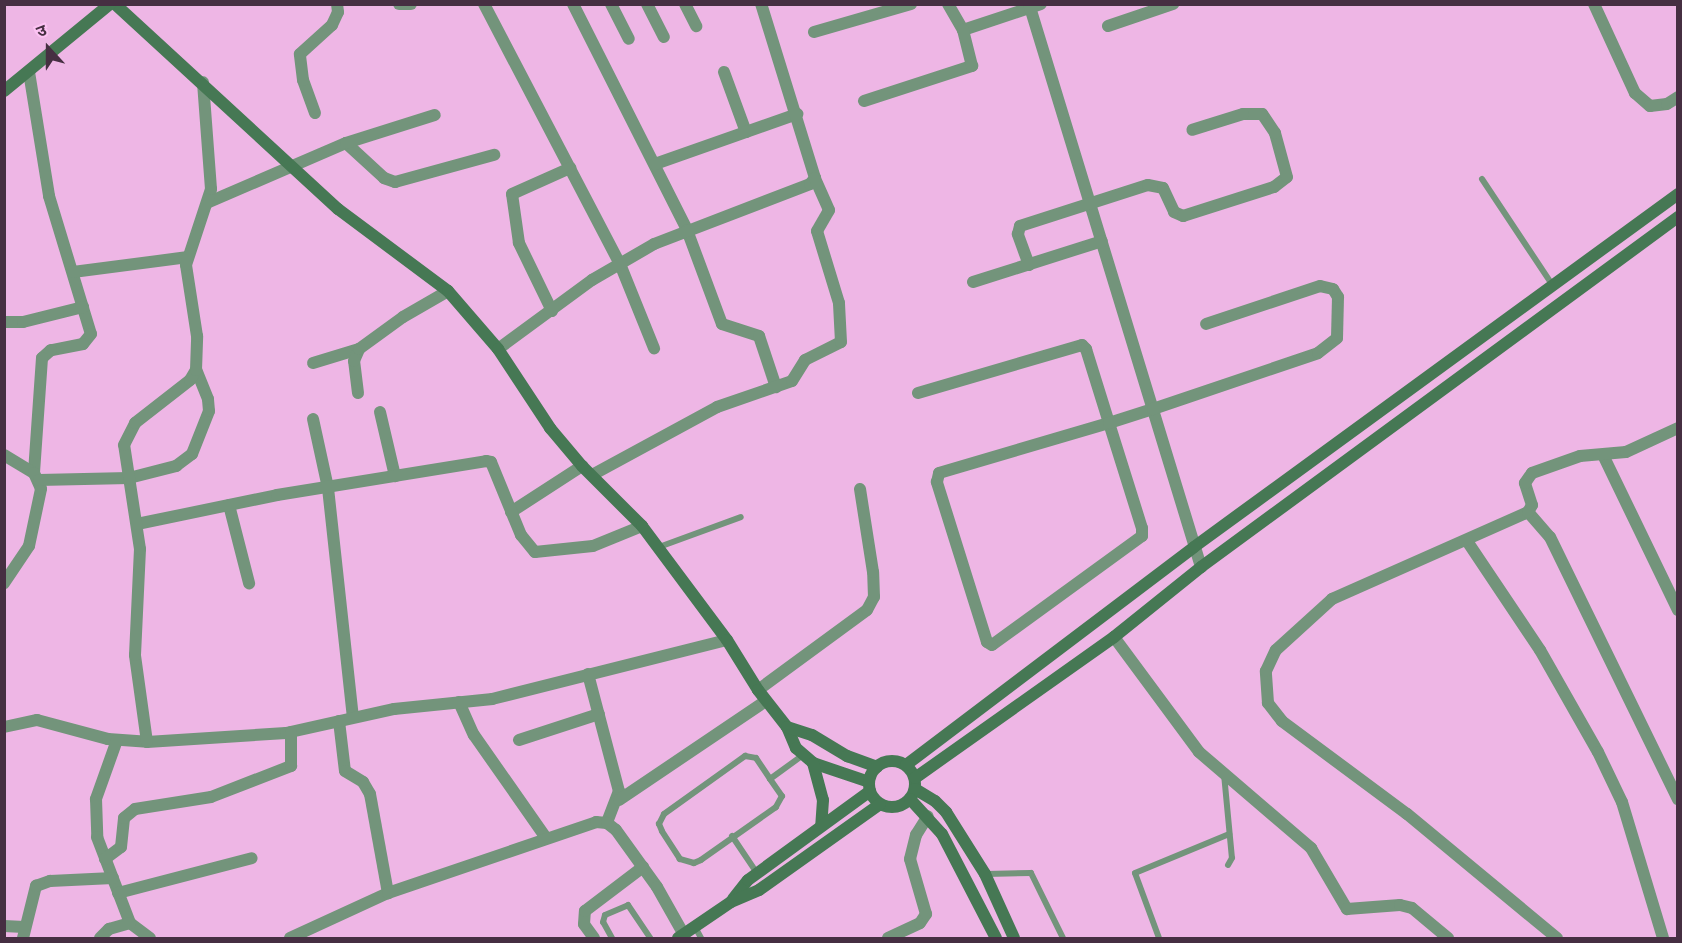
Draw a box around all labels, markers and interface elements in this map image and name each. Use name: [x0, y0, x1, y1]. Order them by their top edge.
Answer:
north arrow: [18, 18, 78, 78]
text: उ: [33, 19, 50, 43]

